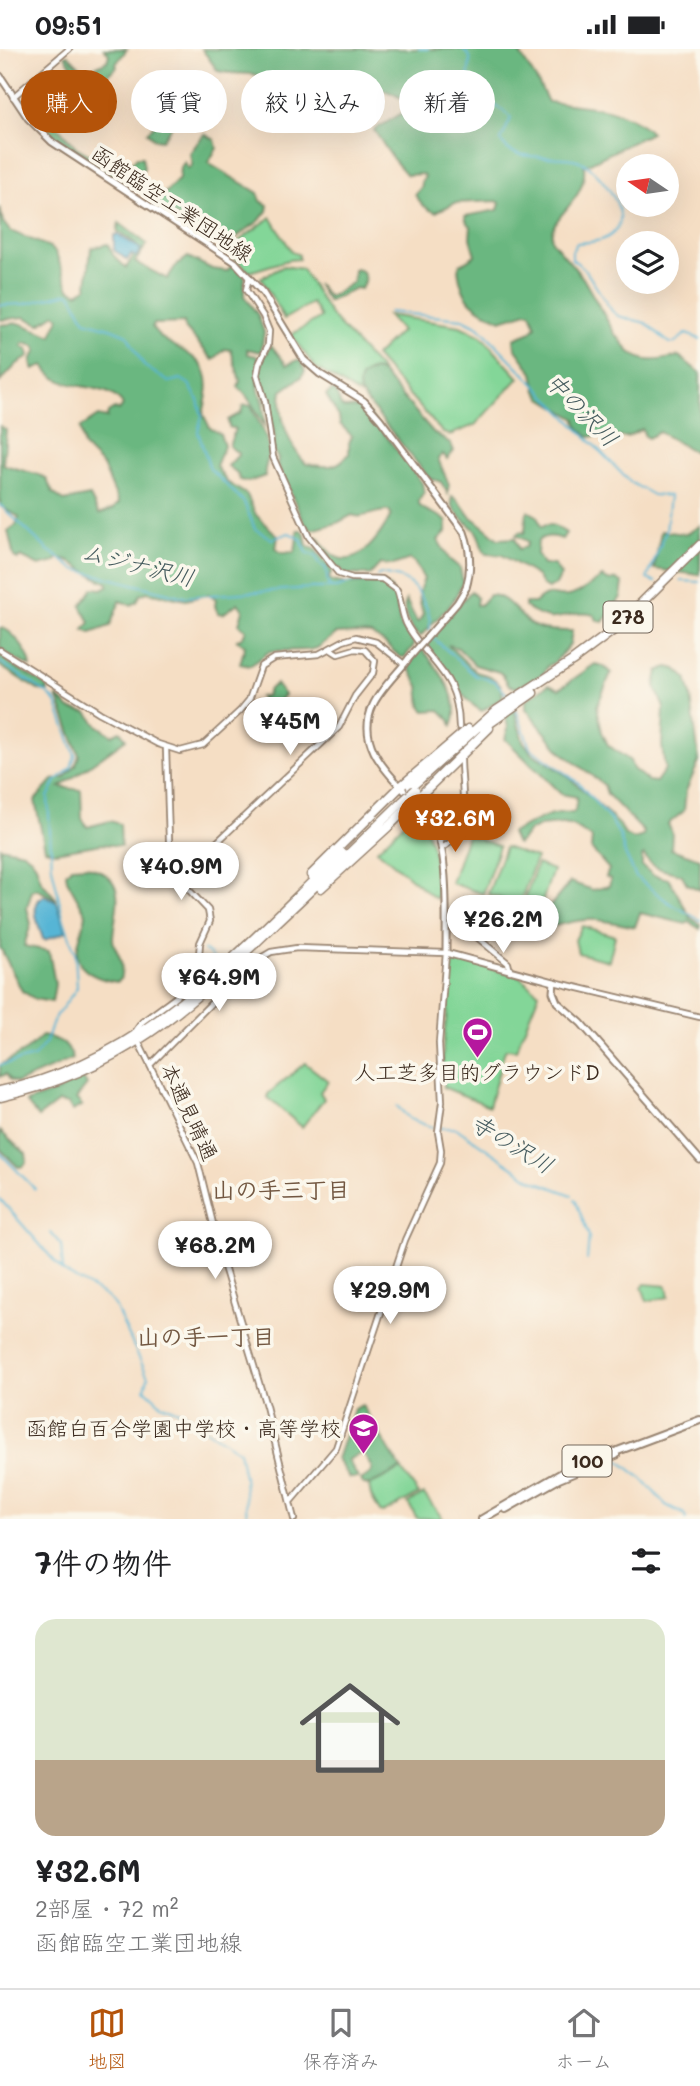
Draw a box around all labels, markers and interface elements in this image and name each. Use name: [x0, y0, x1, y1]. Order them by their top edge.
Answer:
text: 09:51: [35, 8, 102, 42]
chip: 購入: [21, 70, 117, 133]
chip: 賃貸: [131, 70, 227, 133]
chip: 絞り込み: [241, 70, 385, 133]
chip: 新着: [399, 70, 495, 133]
street label: 函館臨空工業団地線: [87, 139, 259, 267]
north arrow: [616, 154, 679, 217]
map controls: [616, 154, 679, 294]
button: layers: [616, 231, 679, 294]
water label: 中の沢川: [540, 366, 625, 453]
water label: ムジナ沢川: [79, 536, 198, 592]
road number: 278: [604, 601, 652, 632]
pin: ¥45M: [249, 697, 331, 757]
text: ¥45M: [259, 705, 321, 735]
pin: ¥32.6M: [398, 795, 512, 854]
text: ¥32.6M: [414, 802, 496, 832]
pin: ¥40.9M: [124, 843, 238, 902]
text: ¥40.9M: [139, 850, 223, 880]
pin: ¥26.2M: [446, 895, 560, 955]
text: ¥26.2M: [463, 903, 543, 933]
pin: ¥64.9M: [162, 953, 276, 1013]
text: ¥64.9M: [177, 961, 261, 991]
sports icon: 人工芝多目的グラウンドD: [460, 1016, 494, 1060]
street label: 本通見晴通: [156, 1058, 225, 1165]
place label: 人工芝多目的グラウンドD: [354, 1058, 600, 1085]
water label: 寺の沢川: [465, 1107, 560, 1180]
district label: 山の手三丁目: [212, 1174, 350, 1204]
pin: ¥68.2M: [158, 1221, 272, 1281]
text: ¥68.2M: [174, 1229, 256, 1259]
pin: ¥29.9M: [333, 1267, 447, 1326]
text: ¥29.9M: [349, 1274, 431, 1304]
district label: 山の手一丁目: [137, 1321, 275, 1351]
school or university icon: 函館白百合学園中学校・高等学校: [347, 1412, 381, 1456]
place label: 函館白百合学園中学校・高等学校: [26, 1414, 341, 1441]
road number: 100: [562, 1445, 612, 1477]
text: 7件の物件: [35, 1542, 172, 1582]
icon: filters: [627, 1542, 665, 1580]
icon: home: [287, 1665, 413, 1791]
text: ¥32.6M: [35, 1850, 141, 1890]
text: 2部屋 · 72 m²: [35, 1893, 179, 1923]
text: 函館臨空工業団地線: [35, 1927, 242, 1957]
tab: 地図: [88, 2004, 126, 2073]
tab: 保存済み: [303, 2004, 379, 2073]
tab: ホーム: [555, 2004, 612, 2073]

